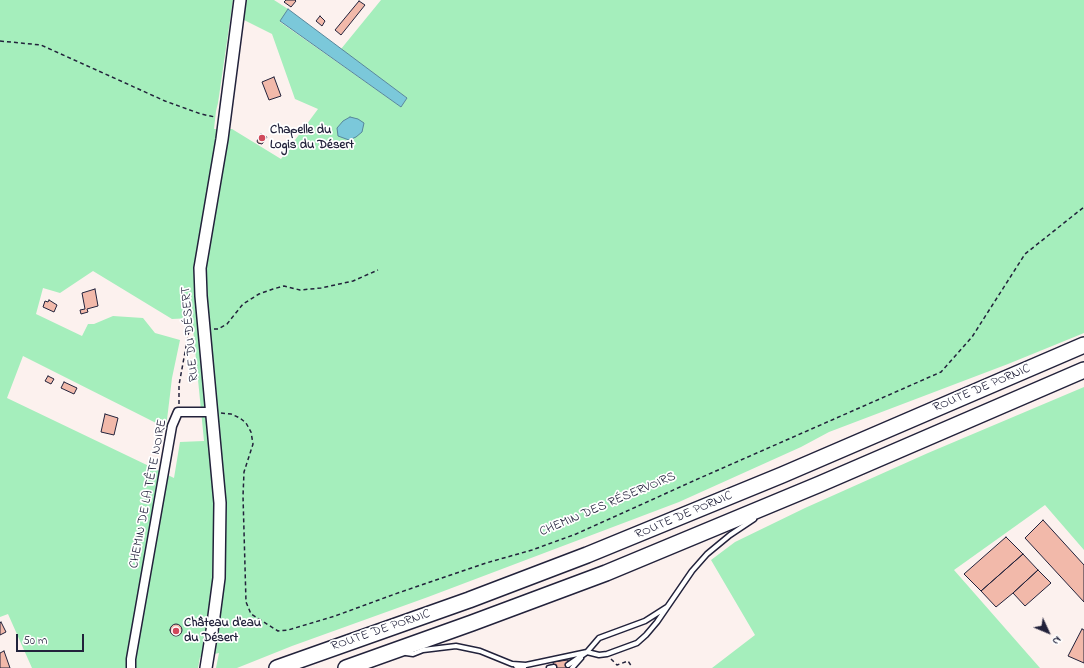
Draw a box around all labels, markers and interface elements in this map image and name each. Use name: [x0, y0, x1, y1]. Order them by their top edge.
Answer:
place label: Chapelle du Logis du Désert: [270, 123, 354, 154]
marker: Chapelle du Logis du Désert: [257, 133, 267, 143]
street label: RUE DU DÉSERT: [179, 286, 203, 382]
street label: ROUTE DE PORNIC: [931, 362, 1033, 416]
street label: CHEMIN DE LA TÊTE NOIRE: [127, 418, 171, 570]
street label: CHEMIN DES RÉSERVOIRS: [538, 469, 678, 541]
street label: ROUTE DE PORNIC: [633, 489, 735, 543]
street label: ROUTE DE PORNIC: [329, 607, 433, 655]
north arrow: [1028, 612, 1068, 652]
place label: Château d'eau du Désert: [184, 616, 261, 647]
scale bar: [18, 626, 86, 652]
marker: Château d'eau du Désert: [171, 626, 181, 636]
text: 50 m: [23, 632, 47, 650]
text: N: [1048, 632, 1065, 649]

